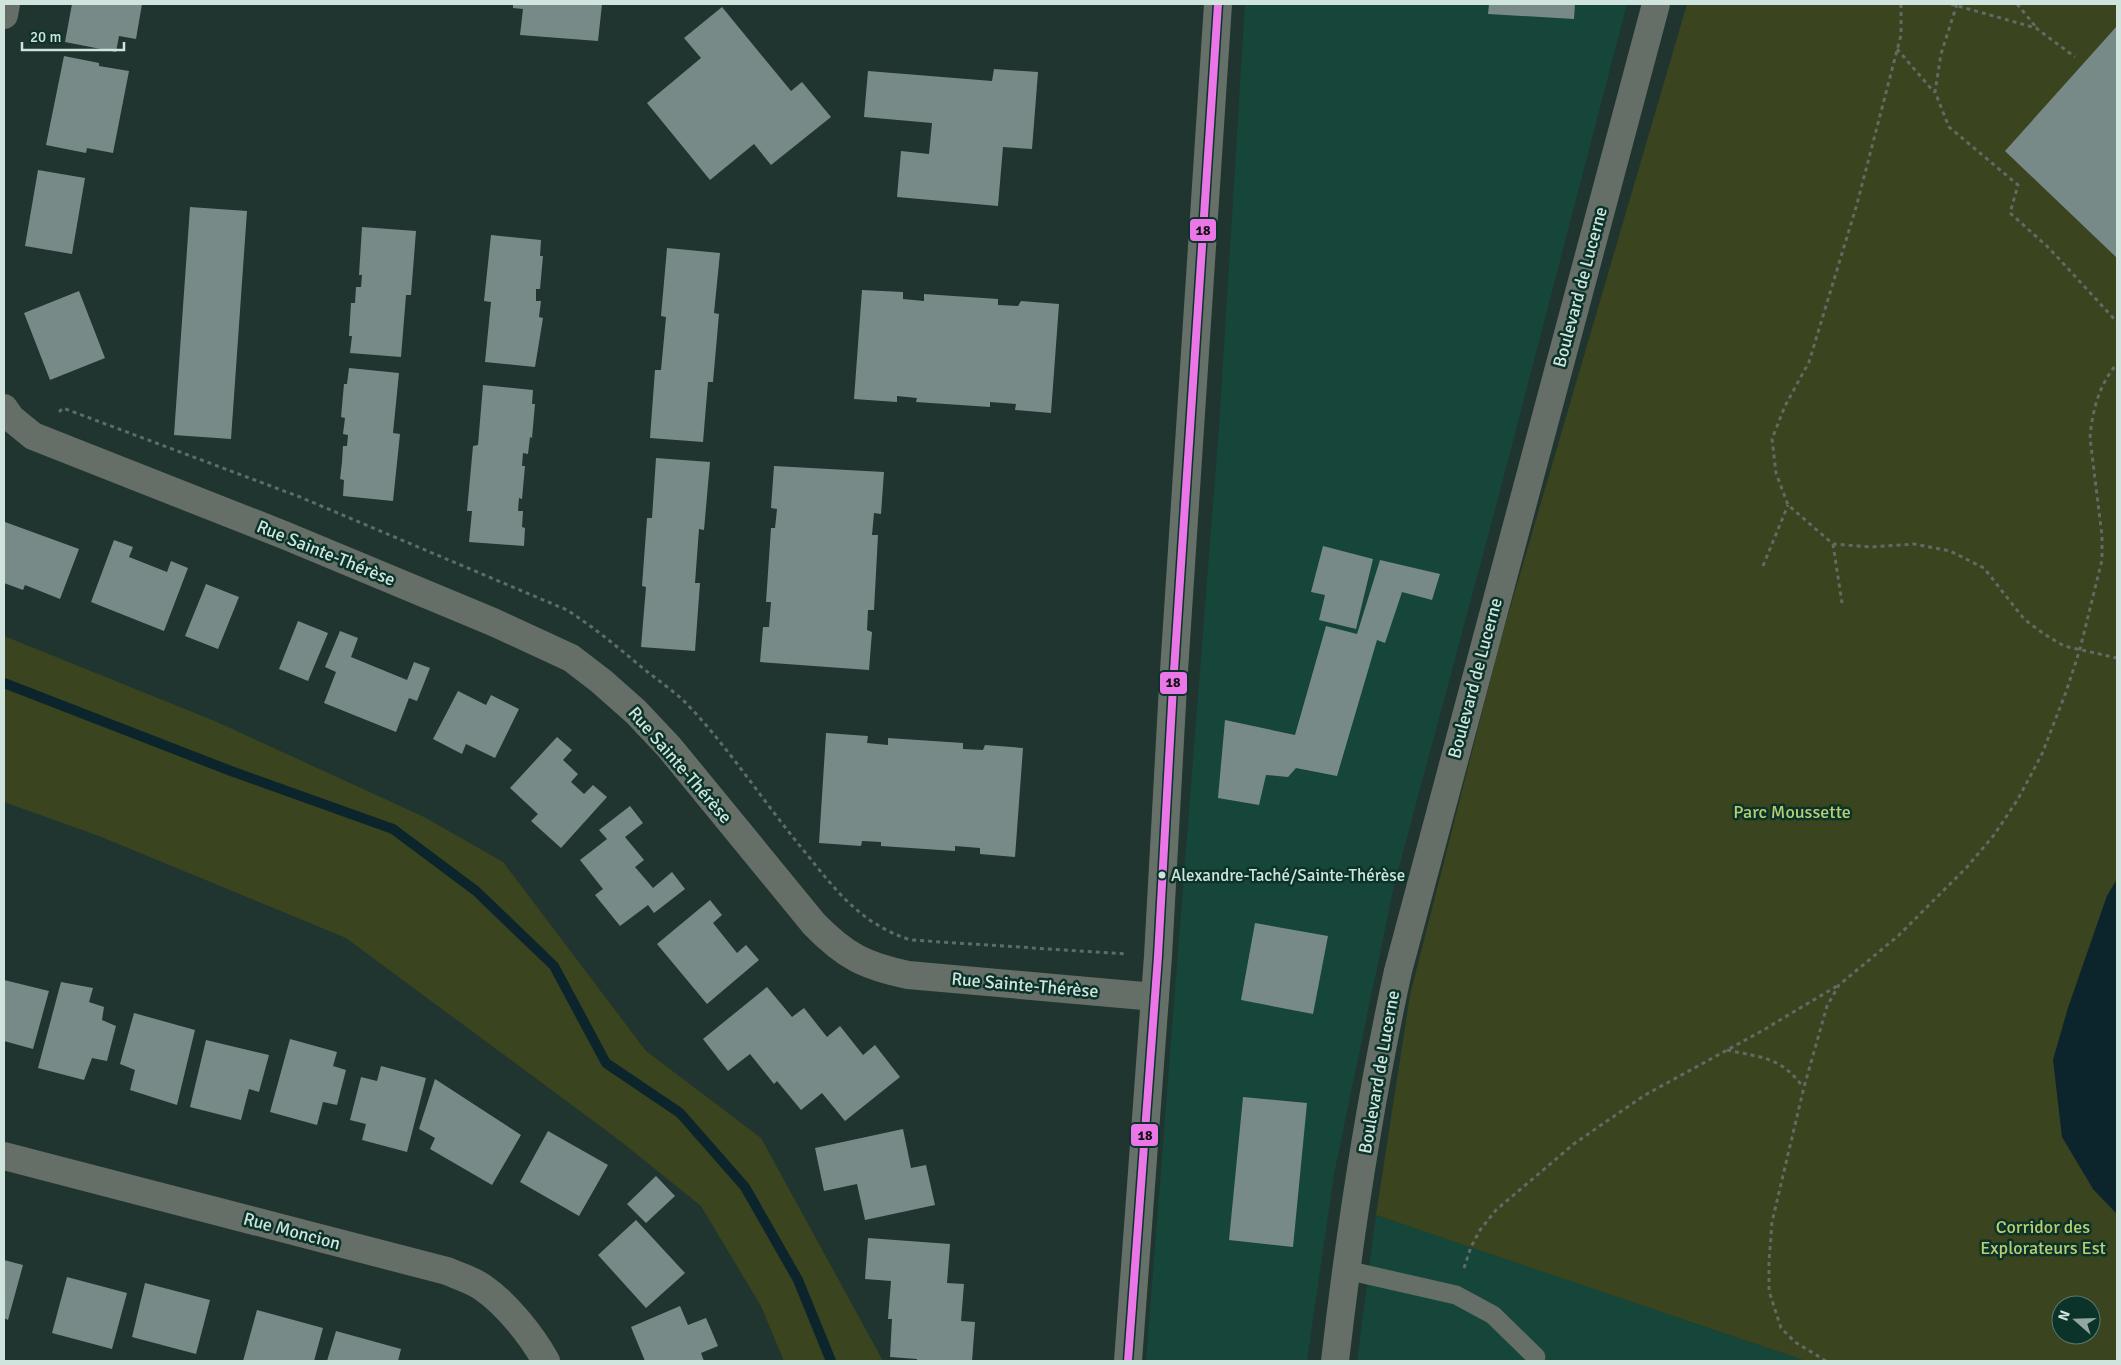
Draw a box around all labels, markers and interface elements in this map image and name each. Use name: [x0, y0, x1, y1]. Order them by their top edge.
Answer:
scale bar: [22, 20, 125, 52]
text: 20 m: [30, 28, 61, 46]
street label: Boulevard de Lucerne: [1548, 204, 1612, 370]
line badge: 18: [1189, 218, 1217, 242]
text: 18: [1195, 222, 1211, 239]
street label: Rue Sainte-Thérèse: [254, 515, 398, 591]
street label: Boulevard de Lucerne: [1443, 595, 1507, 761]
line badge: 18: [1159, 671, 1188, 695]
text: 18: [1165, 674, 1181, 691]
street label: Rue Sainte-Thérèse: [623, 702, 737, 828]
park label: Parc Moussette: [1733, 801, 1851, 823]
place label: Alexandre-Taché/Sainte-Thérèse: [1171, 865, 1405, 886]
marker: Alexandre-Taché/Sainte-Thérèse: [1157, 870, 1167, 880]
street label: Rue Sainte-Thérèse: [951, 968, 1099, 1002]
street label: Boulevard de Lucerne: [1354, 989, 1404, 1155]
line badge: 18: [1130, 1123, 1159, 1147]
text: 18: [1137, 1127, 1153, 1144]
street label: Rue Moncion: [241, 1207, 343, 1255]
park label: Corridor des Explorateurs Est: [1980, 1216, 2106, 1259]
north arrow: [2051, 1295, 2101, 1345]
text: N: [2055, 1308, 2074, 1323]

